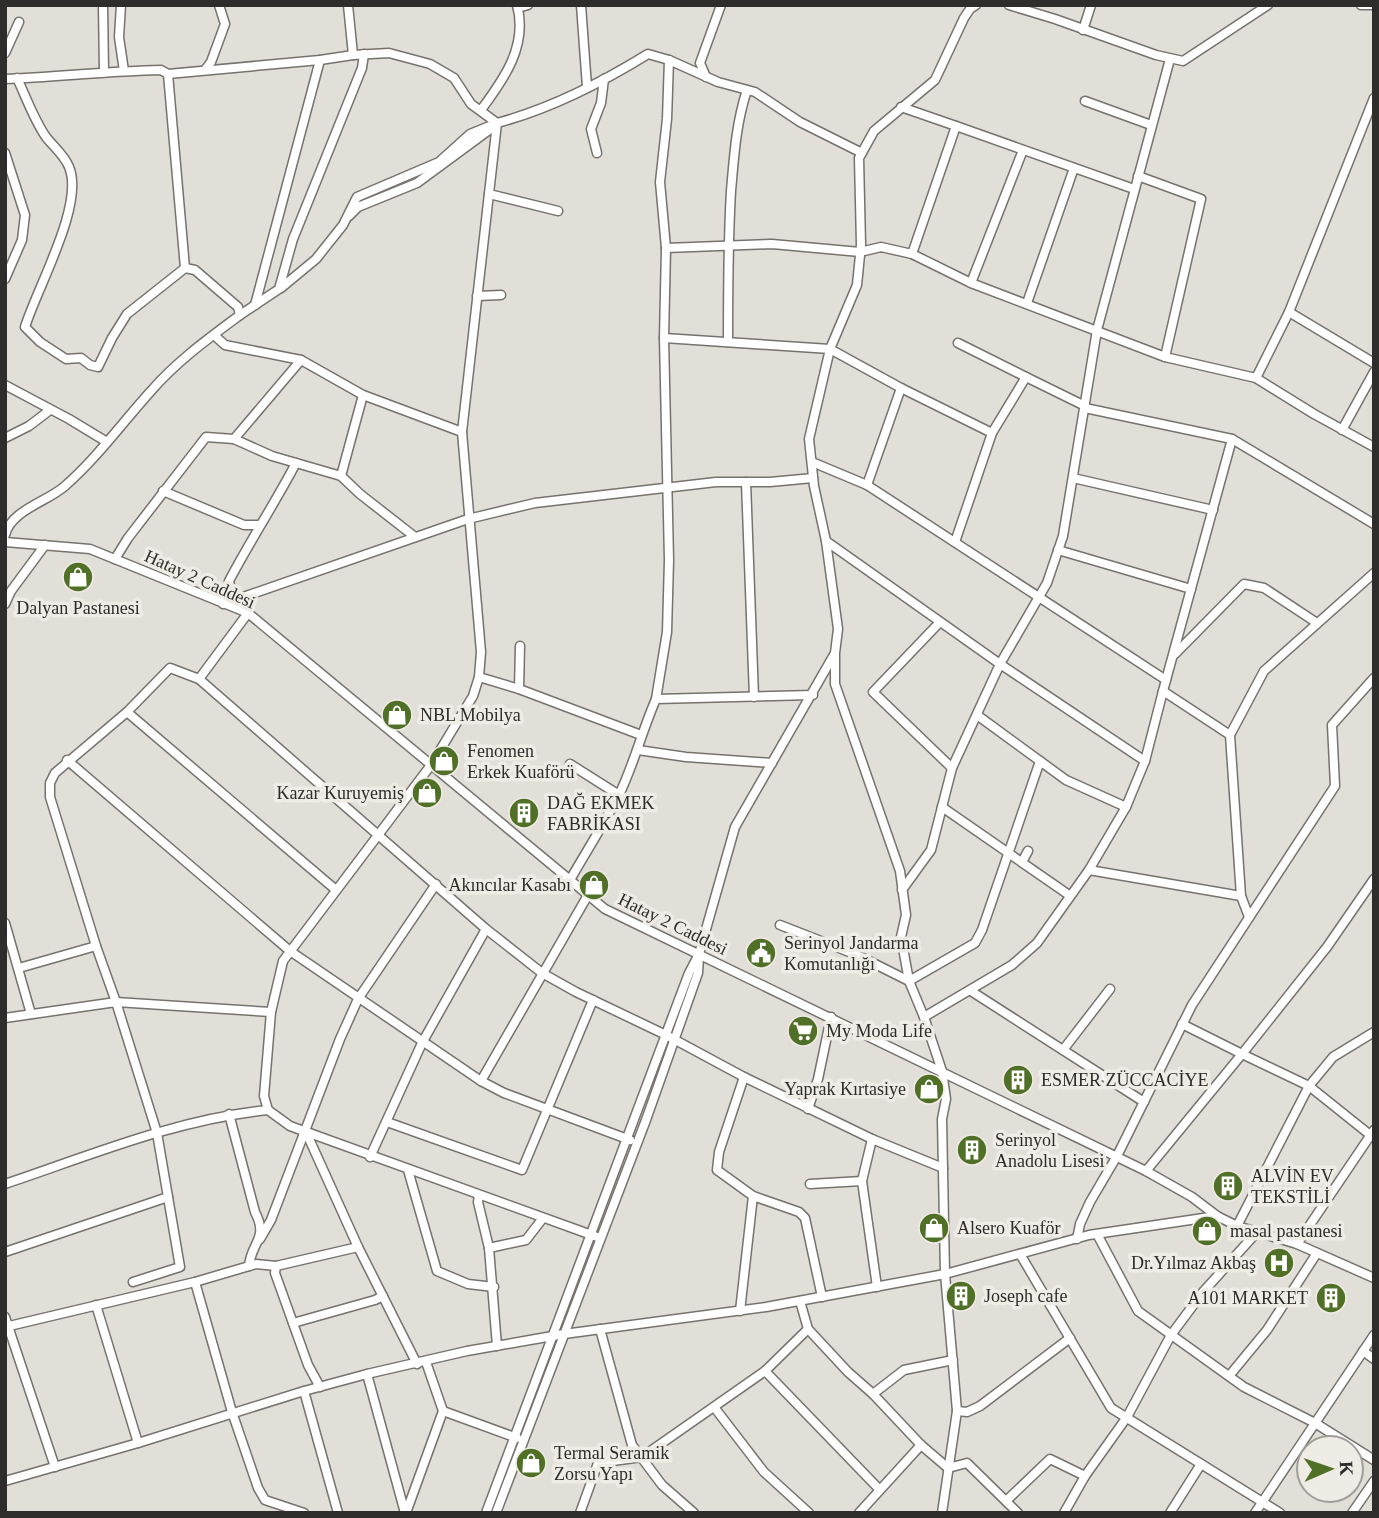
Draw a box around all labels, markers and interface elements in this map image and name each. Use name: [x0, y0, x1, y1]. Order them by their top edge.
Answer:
street label: Hatay 2 Caddesi: [142, 546, 258, 612]
shop icon: Dalyan Pastanesi: [61, 560, 95, 594]
place label: Dalyan Pastanesi: [16, 598, 140, 618]
shop icon: NBL Mobilya: [380, 698, 414, 732]
place label: NBL Mobilya: [420, 705, 521, 725]
place label: Fenomen Erkek Kuaförü: [467, 741, 574, 782]
shop icon: Fenomen Erkek Kuaförü: [427, 744, 461, 778]
shop icon: Kazar Kuruyemiş: [410, 776, 444, 810]
place label: Kazar Kuruyemiş: [277, 783, 404, 803]
place label: DAĞ EKMEK FABRİKASI: [547, 792, 655, 834]
building icon: DAĞ EKMEK FABRİKASI: [507, 796, 541, 830]
shop icon: Akıncılar Kasabı: [577, 868, 611, 902]
place label: Akıncılar Kasabı: [449, 875, 571, 895]
street label: Hatay 2 Caddesi: [615, 889, 731, 959]
place label: Serinyol Jandarma Komutanlığı: [784, 933, 918, 974]
public building icon: Serinyol Jandarma Komutanlığı: [744, 936, 778, 970]
supermarket icon: My Moda Life: [786, 1014, 820, 1048]
place label: My Moda Life: [826, 1021, 932, 1041]
building icon: ESMER ZÜCCACİYE: [1001, 1063, 1035, 1097]
place label: ESMER ZÜCCACİYE: [1041, 1070, 1209, 1090]
shop icon: Yaprak Kırtasiye: [912, 1072, 946, 1106]
place label: Yaprak Kırtasiye: [784, 1079, 906, 1099]
place label: Serinyol Anadolu Lisesi: [995, 1130, 1105, 1171]
building icon: Serinyol Anadolu Lisesi: [955, 1133, 989, 1167]
place label: ALVİN EV TEKSTİLİ: [1251, 1166, 1334, 1207]
building icon: ALVİN EV TEKSTİLİ: [1211, 1169, 1245, 1203]
shop icon: Alsero Kuaför: [917, 1211, 951, 1245]
shop icon: masal pastanesi: [1190, 1214, 1224, 1248]
place label: Alsero Kuaför: [957, 1218, 1060, 1238]
place label: masal pastanesi: [1230, 1221, 1342, 1241]
hospital icon: Dr.Yılmaz Akbaş: [1262, 1246, 1296, 1280]
place label: Dr.Yılmaz Akbaş: [1131, 1253, 1256, 1273]
building icon: Joseph cafe: [944, 1279, 978, 1313]
building icon: A101 MARKET: [1314, 1281, 1348, 1315]
place label: Joseph cafe: [984, 1286, 1067, 1306]
place label: A101 MARKET: [1188, 1288, 1308, 1308]
north arrow: [1295, 1434, 1365, 1504]
place label: Termal Seramik Zorsu Yapı: [554, 1443, 669, 1484]
shop icon: Termal Seramik Zorsu Yapı: [514, 1446, 548, 1480]
text: K: [1336, 1461, 1357, 1476]

